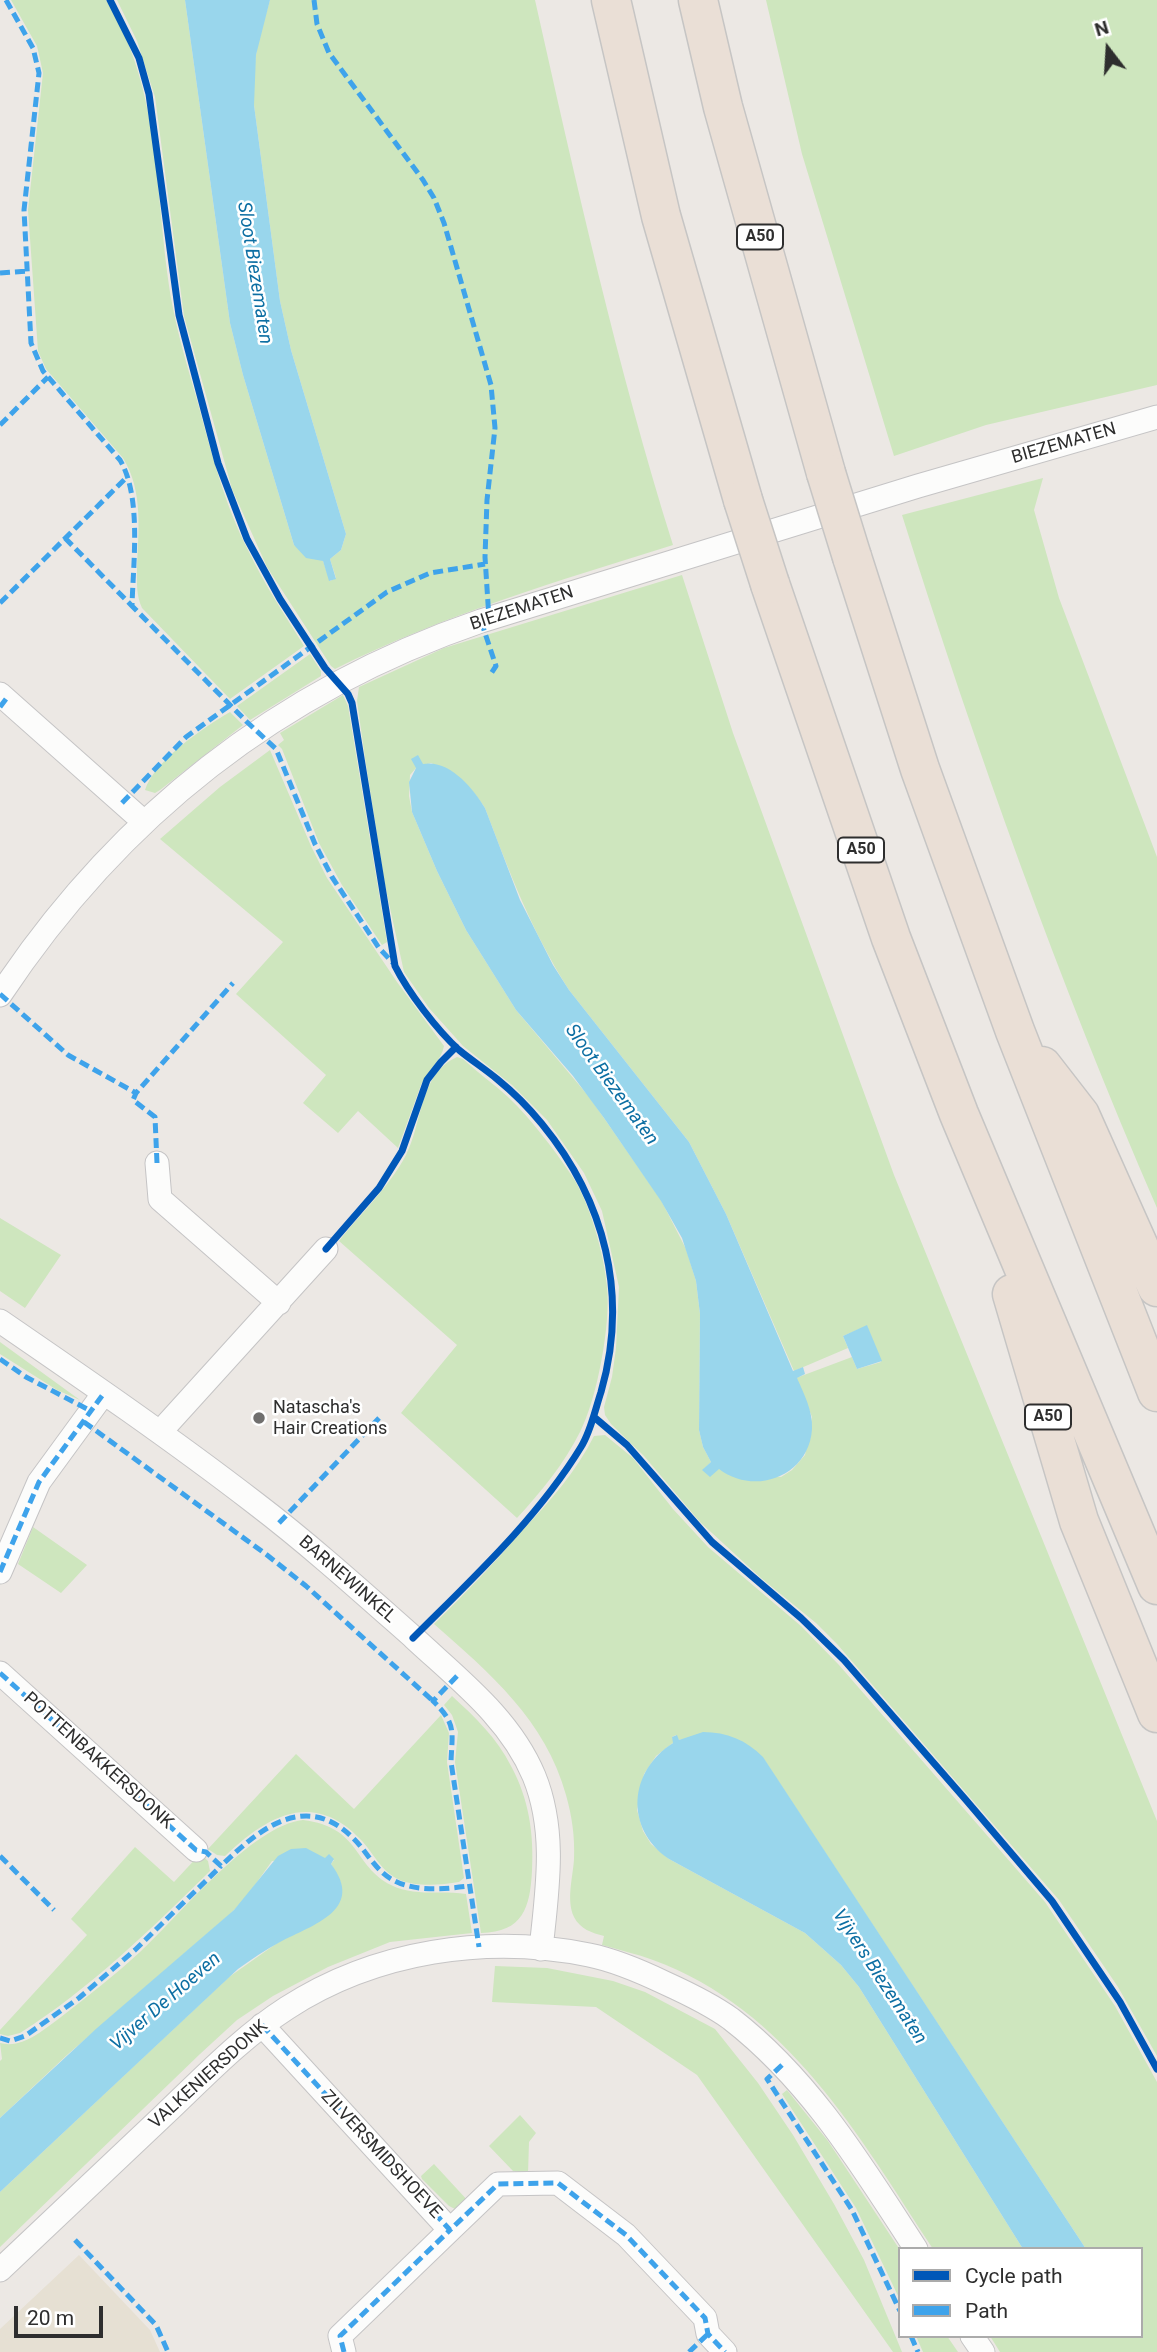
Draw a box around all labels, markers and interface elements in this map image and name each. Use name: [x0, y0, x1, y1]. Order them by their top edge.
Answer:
north arrow: [1073, 14, 1143, 84]
text: N: [1092, 15, 1111, 41]
water label: Sloot Biezematen: [231, 200, 277, 346]
road number: A50: [737, 224, 783, 249]
street label: BIEZEMATEN: [1009, 419, 1119, 469]
street label: BIEZEMATEN: [467, 582, 577, 636]
road number: A50: [838, 838, 884, 862]
water label: Sloot Biezematen: [560, 1020, 662, 1150]
place label: Natascha's Hair Creations: [273, 1397, 387, 1440]
road number: A50: [1025, 1404, 1071, 1429]
marker: Natascha's Hair Creations: [251, 1410, 267, 1426]
street label: BARNEWINKEL: [294, 1532, 400, 1628]
street label: POTTENBAKKERSDONK: [19, 1688, 177, 1834]
water label: Vijvers Biezematen: [827, 1905, 931, 2049]
water label: Vijver De Hoeven: [106, 1948, 226, 2056]
street label: VALKENIERSDONK: [145, 2016, 273, 2134]
street label: ZILVERSMIDSHOEVE: [316, 2086, 446, 2224]
legend: [898, 2247, 1143, 2338]
text: Cycle path: [965, 2264, 1063, 2288]
scale bar: [18, 2292, 107, 2336]
text: Path: [965, 2299, 1008, 2323]
text: 20 m: [27, 2306, 74, 2330]

